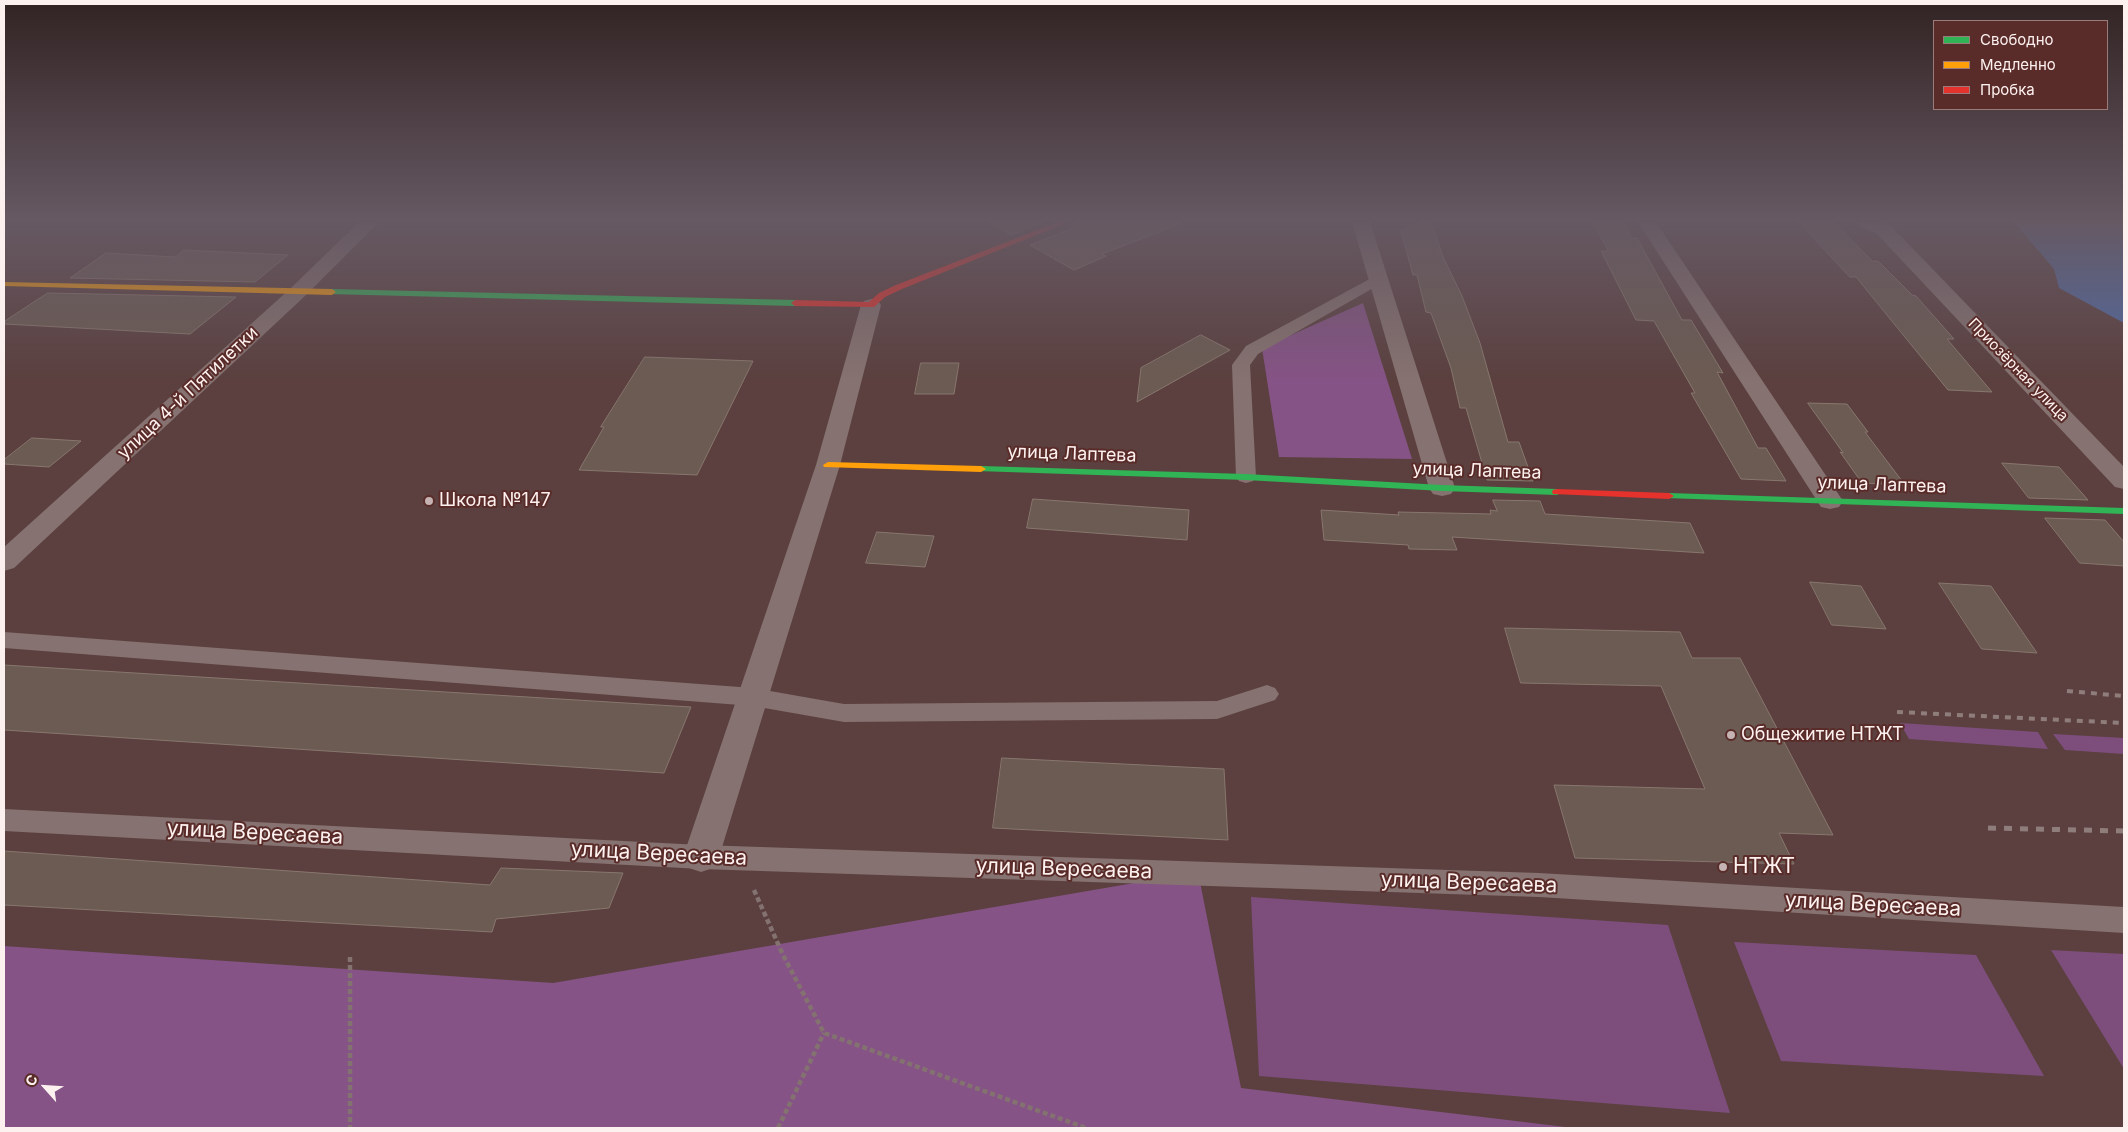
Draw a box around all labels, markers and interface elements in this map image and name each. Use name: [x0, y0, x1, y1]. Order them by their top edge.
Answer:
legend: [1933, 20, 2108, 110]
text: Свободно: [1980, 30, 2054, 49]
text: Медленно: [1980, 55, 2056, 74]
text: Пробка: [1980, 80, 2035, 99]
street label: Приозёрная улица: [1964, 315, 2072, 425]
street label: улица 4-й Пятилетки: [113, 322, 263, 464]
street label: улица Лаптева: [1007, 441, 1137, 467]
street label: улица Лаптева: [1412, 458, 1542, 484]
street label: улица Лаптева: [1817, 472, 1947, 498]
place label: Школа №147: [439, 490, 551, 512]
marker: Школа №147: [423, 495, 435, 507]
place label: Общежитие НТЖТ: [1741, 724, 1904, 746]
marker: Общежитие НТЖТ: [1725, 729, 1737, 741]
street label: улица Вересаева: [166, 816, 344, 850]
street label: улица Вересаева: [570, 837, 748, 871]
street label: улица Вересаева: [975, 853, 1153, 885]
place label: НТЖТ: [1733, 854, 1795, 880]
marker: НТЖТ: [1717, 861, 1729, 873]
street label: улица Вересаева: [1380, 867, 1558, 899]
street label: улица Вересаева: [1784, 888, 1962, 922]
north arrow: [20, 1062, 70, 1112]
text: С: [21, 1072, 41, 1089]

